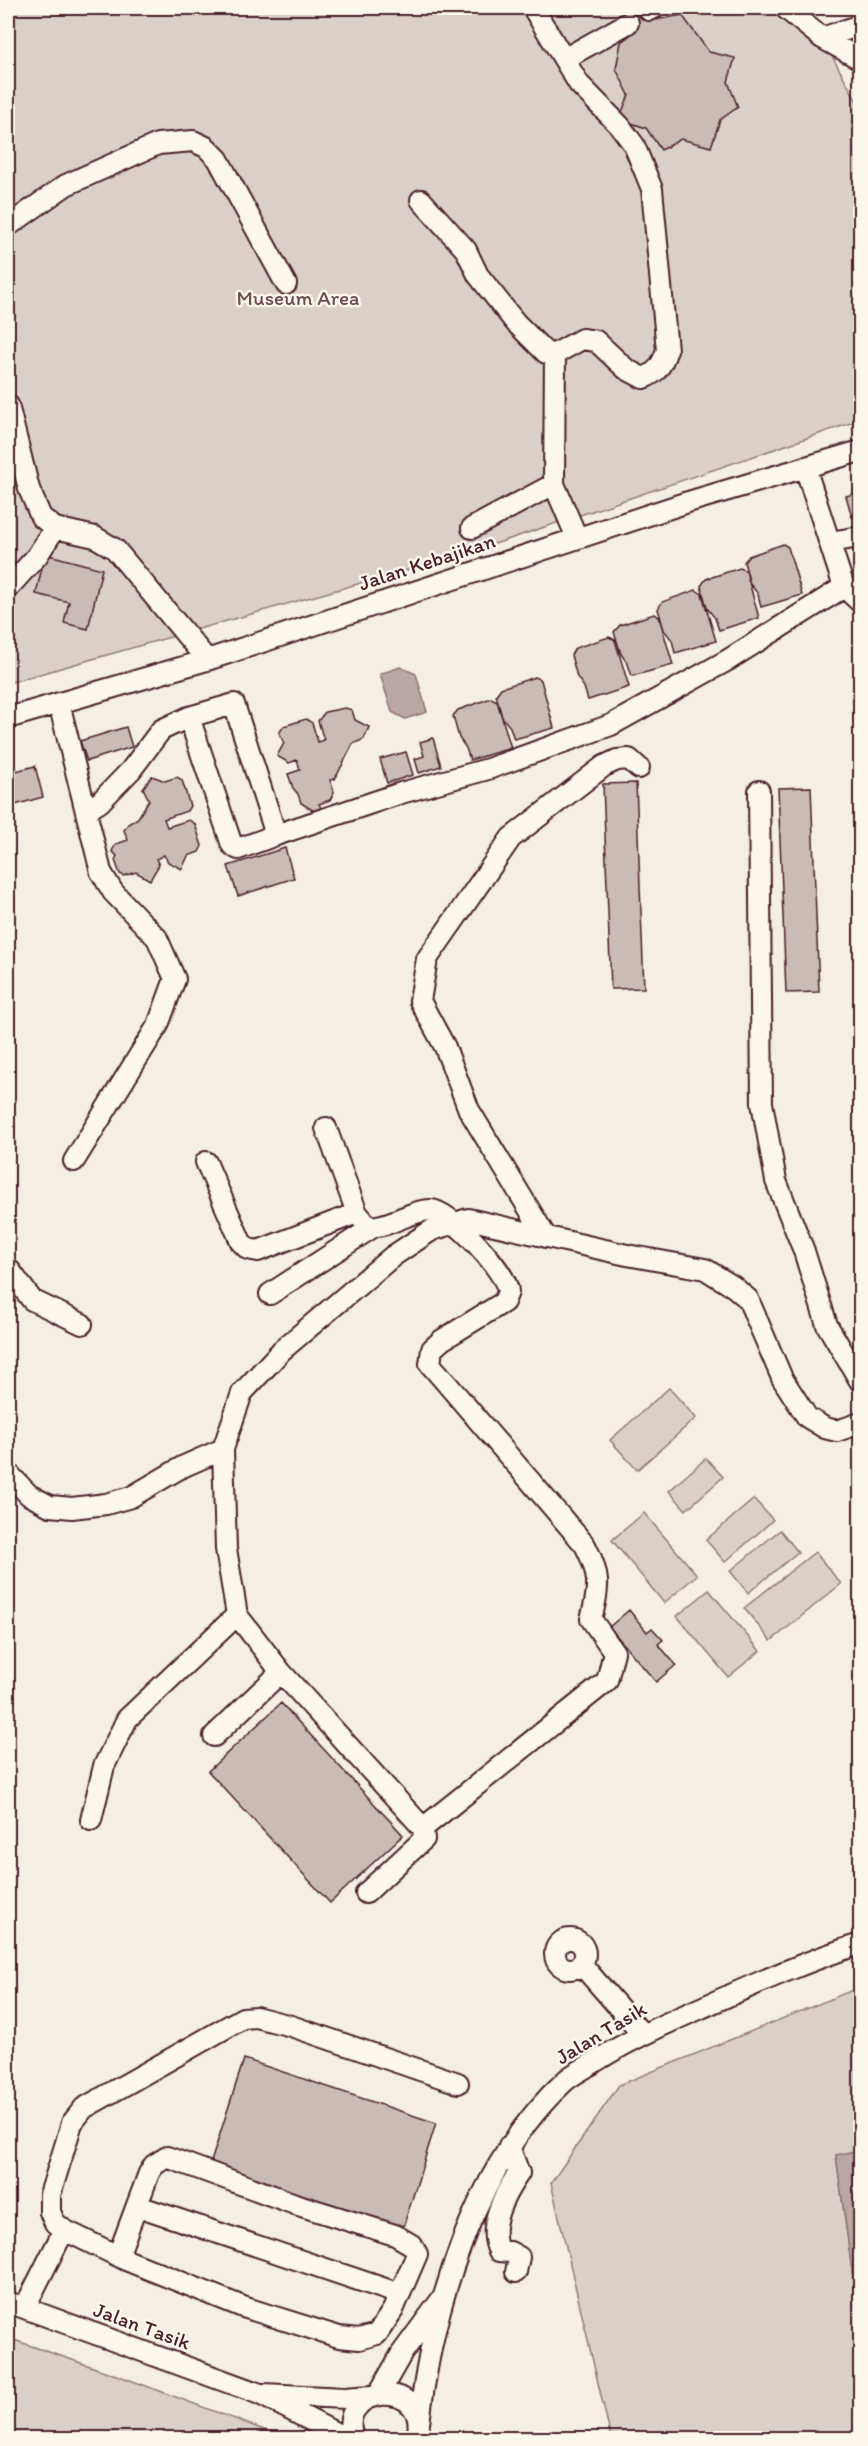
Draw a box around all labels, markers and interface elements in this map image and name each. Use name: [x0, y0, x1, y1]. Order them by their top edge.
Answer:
park label: Museum Area: [237, 285, 359, 310]
street label: Jalan Kebajikan: [355, 528, 498, 595]
street label: Jalan Tasik: [551, 1996, 651, 2069]
street label: Jalan Tasik: [90, 2296, 194, 2355]

